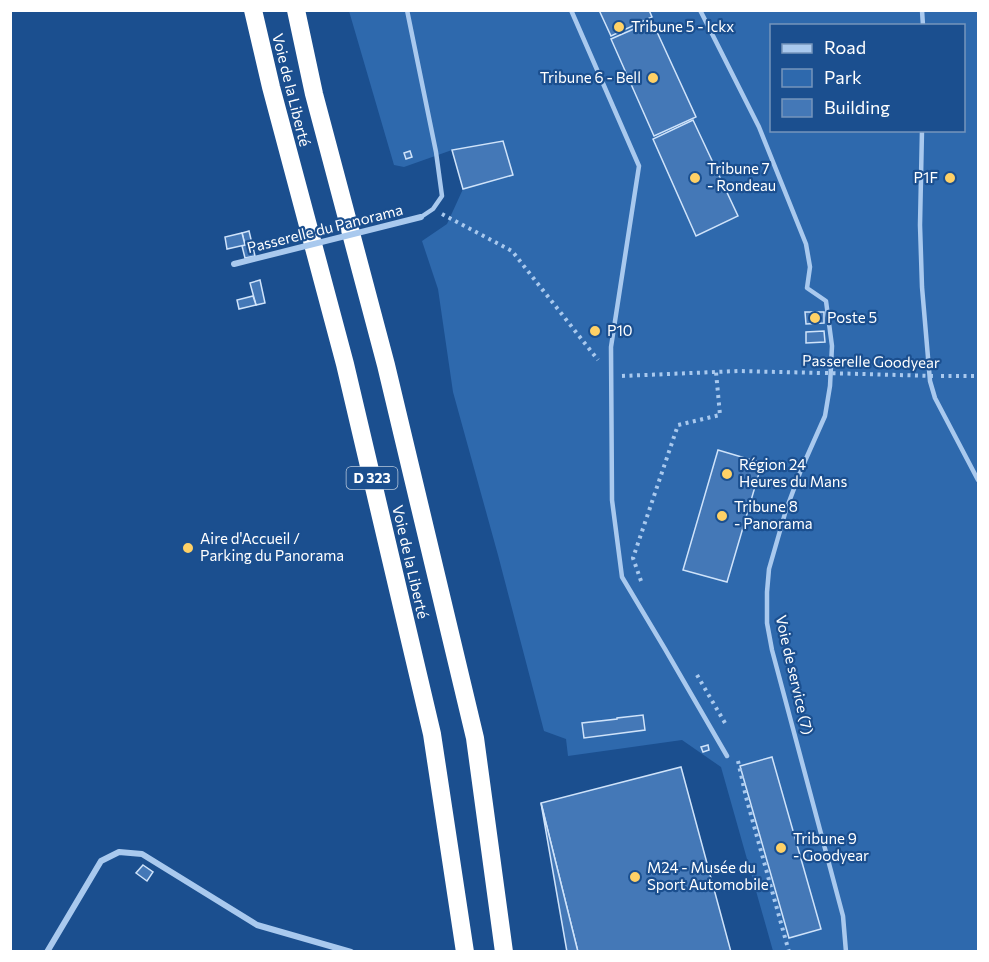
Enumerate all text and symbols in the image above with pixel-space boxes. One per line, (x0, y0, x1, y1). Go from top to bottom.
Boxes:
place label: Tribune 5 - Ickx (631, 17, 734, 35)
marker: Tribune 5 - Ickx (612, 20, 626, 34)
legend (770, 24, 965, 132)
street label: Voie de la Liberté (269, 31, 315, 148)
text: Road (824, 36, 866, 58)
text: Park (824, 66, 862, 88)
place label: Tribune 6 - Bell (540, 68, 641, 86)
marker: Tribune 6 - Bell (646, 71, 660, 85)
text: Building (824, 96, 890, 118)
place label: Tribune 7 - Rondeau (707, 159, 776, 194)
place label: P1F (914, 168, 938, 186)
marker: Tribune 7 - Rondeau (688, 171, 702, 185)
marker: P1F (943, 171, 957, 185)
street label: Passerelle du Panorama (245, 200, 405, 256)
place label: Poste 5 (827, 308, 877, 326)
marker: Poste 5 (808, 311, 822, 325)
place label: P10 (607, 321, 633, 339)
marker: P10 (588, 324, 602, 338)
street label: Passerelle Goodyear (802, 351, 940, 371)
place label: Région 24 Heures du Mans (739, 455, 847, 490)
road number: D 323 (346, 467, 398, 489)
marker: Région 24 Heures du Mans (720, 467, 734, 481)
place label: Tribune 8 - Panorama (734, 497, 813, 532)
street label: Voie de la Liberté (389, 503, 433, 620)
marker: Tribune 8 - Panorama (715, 509, 729, 523)
place label: Aire d'Accueil / Parking du Panorama (200, 529, 344, 564)
marker: Aire d'Accueil / Parking du Panorama (181, 541, 195, 555)
street label: Voie de service (7) (772, 613, 817, 736)
place label: Tribune 9 - Goodyear (793, 829, 869, 864)
marker: Tribune 9 - Goodyear (774, 841, 788, 855)
place label: M24 - Musée du Sport Automobile (647, 858, 769, 893)
marker: M24 - Musée du Sport Automobile (628, 870, 642, 884)

